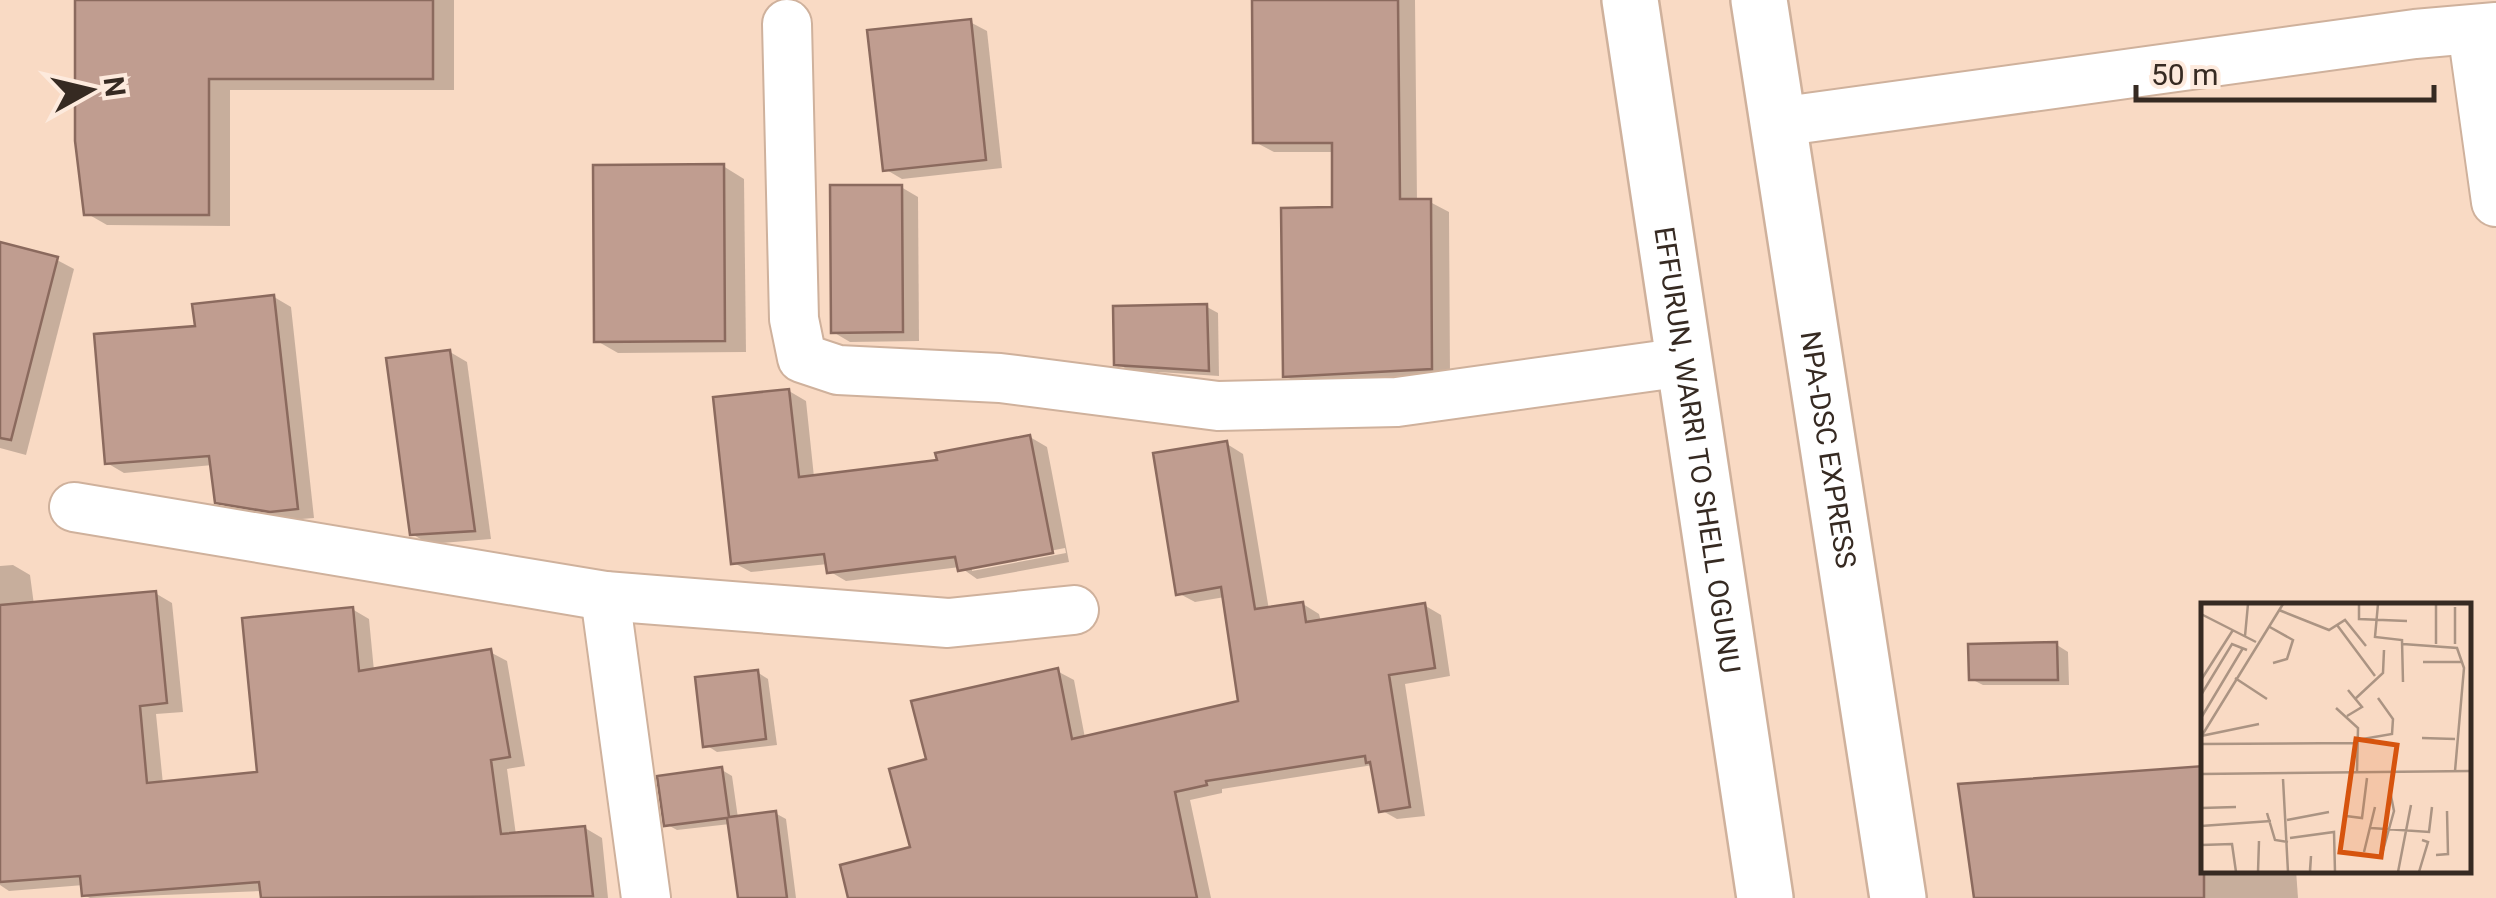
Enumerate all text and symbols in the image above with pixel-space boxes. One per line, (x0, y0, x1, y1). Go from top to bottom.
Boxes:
north arrow (40, 40, 140, 140)
scale bar (2136, 40, 2434, 102)
text: 50 m (2151, 57, 2218, 92)
text: N (97, 75, 132, 99)
street label: EFFURUN, WARRI TO SHELL OGUNU (1648, 225, 1747, 675)
street label: NPA-DSC EXPRESS (1794, 329, 1863, 571)
inset map (2201, 603, 2471, 873)

